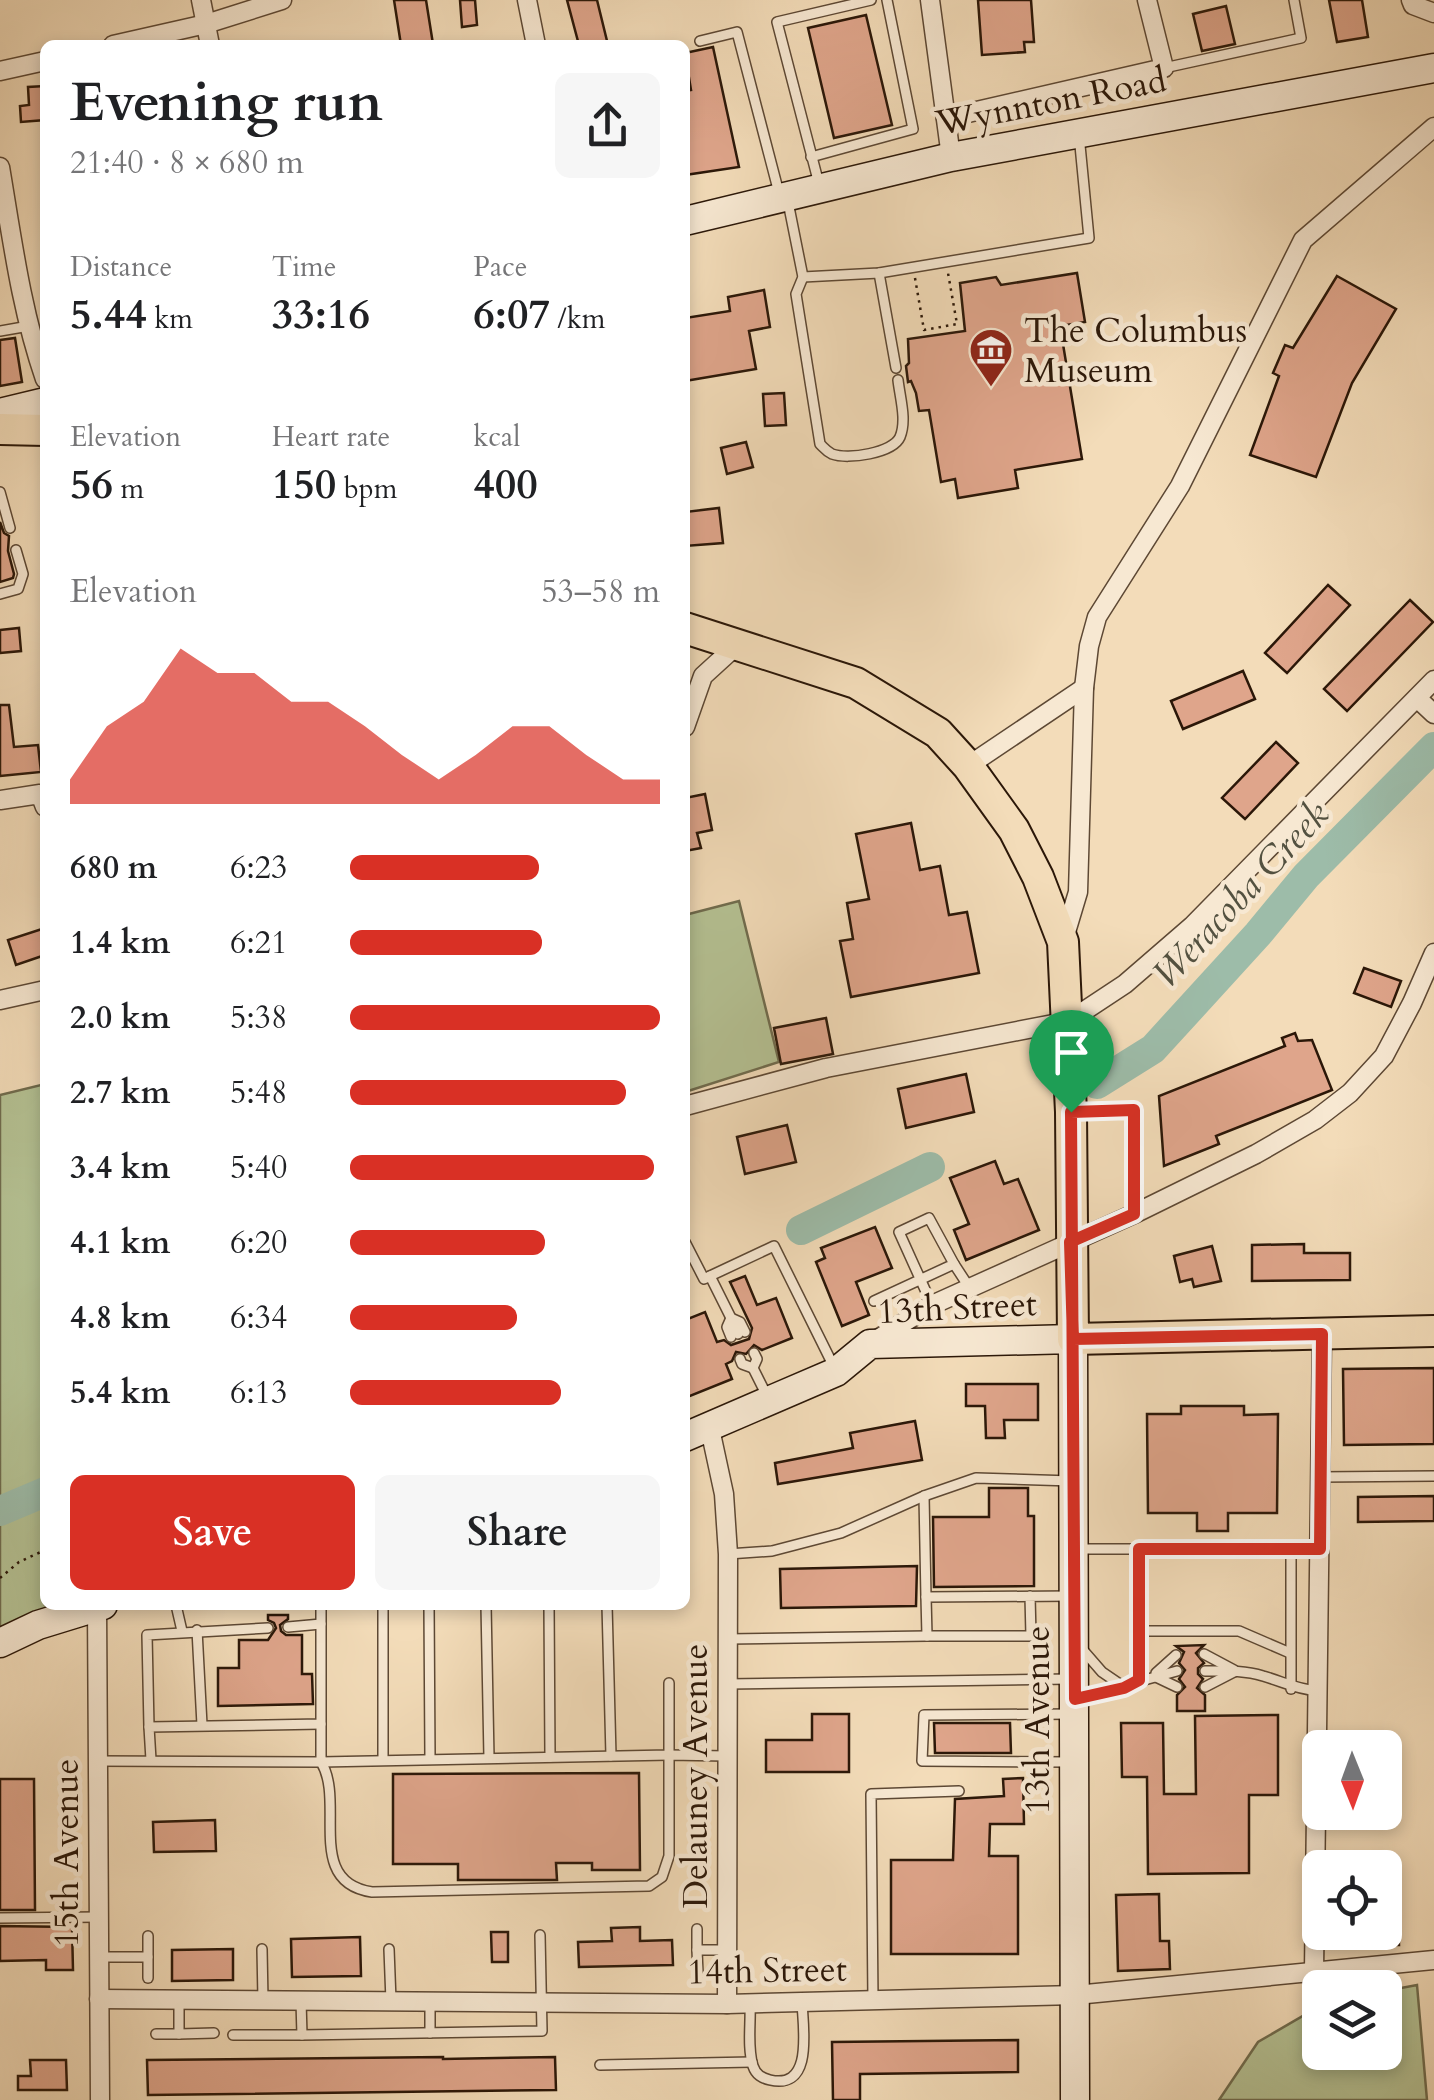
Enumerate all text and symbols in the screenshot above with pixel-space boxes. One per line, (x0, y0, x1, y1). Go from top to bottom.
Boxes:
street label: Wynnton Road (931, 56, 1171, 148)
text: Evening run (70, 66, 383, 140)
button: share (555, 73, 660, 178)
text: 21:40 · 8 × 680 m (70, 141, 304, 185)
text: Distance (70, 248, 172, 286)
text: Time (272, 248, 336, 286)
text: Pace (473, 248, 527, 286)
text: 5.44 (70, 286, 147, 343)
text: 33:16 (272, 286, 370, 343)
text: 6:07 (473, 286, 550, 343)
text: km (147, 300, 193, 338)
text: /km (550, 300, 605, 338)
place label: The Columbus Museum (1024, 307, 1247, 395)
museum icon: The Columbus Museum (968, 327, 1014, 388)
text: Elevation (70, 418, 181, 456)
text: Heart rate (272, 418, 390, 456)
text: kcal (473, 418, 520, 456)
text: 56 (70, 456, 113, 513)
text: 150 (272, 456, 336, 513)
text: 400 (473, 456, 538, 513)
text: m (113, 470, 144, 508)
text: bpm (336, 470, 397, 508)
text: Elevation (70, 570, 197, 614)
text: 53–58 m (541, 570, 660, 614)
water label: Weracoba Creek (1140, 790, 1341, 1000)
text: 680 m (70, 846, 157, 890)
text: 6:23 (230, 846, 287, 890)
text: 1.4 km (70, 921, 170, 965)
text: 6:21 (230, 921, 287, 965)
text: 2.0 km (70, 996, 170, 1040)
text: 5:38 (230, 996, 287, 1040)
pin (1029, 1010, 1114, 1113)
icon: arrive (1044, 1025, 1099, 1080)
text: 2.7 km (70, 1071, 170, 1115)
text: 5:48 (230, 1071, 287, 1115)
text: 3.4 km (70, 1146, 170, 1190)
text: 5:40 (230, 1146, 287, 1190)
text: 4.1 km (70, 1221, 170, 1265)
text: 6:20 (230, 1221, 287, 1265)
street label: 13th Street (876, 1280, 1038, 1336)
text: 4.8 km (70, 1296, 170, 1340)
text: 6:34 (230, 1296, 287, 1340)
text: 5.4 km (70, 1371, 170, 1415)
text: 6:13 (230, 1371, 287, 1415)
button: Save (70, 1475, 355, 1590)
button: Share (375, 1475, 660, 1590)
street label: 13th Avenue (1014, 1625, 1062, 1815)
street label: Delauney Avenue (672, 1644, 720, 1908)
north arrow (1302, 1730, 1402, 1830)
map controls (1302, 1730, 1402, 2070)
street label: 15th Avenue (43, 1758, 91, 1948)
button: locate (1302, 1850, 1402, 1950)
street label: 14th Street (687, 1946, 847, 1996)
button: layers (1302, 1970, 1402, 2070)

